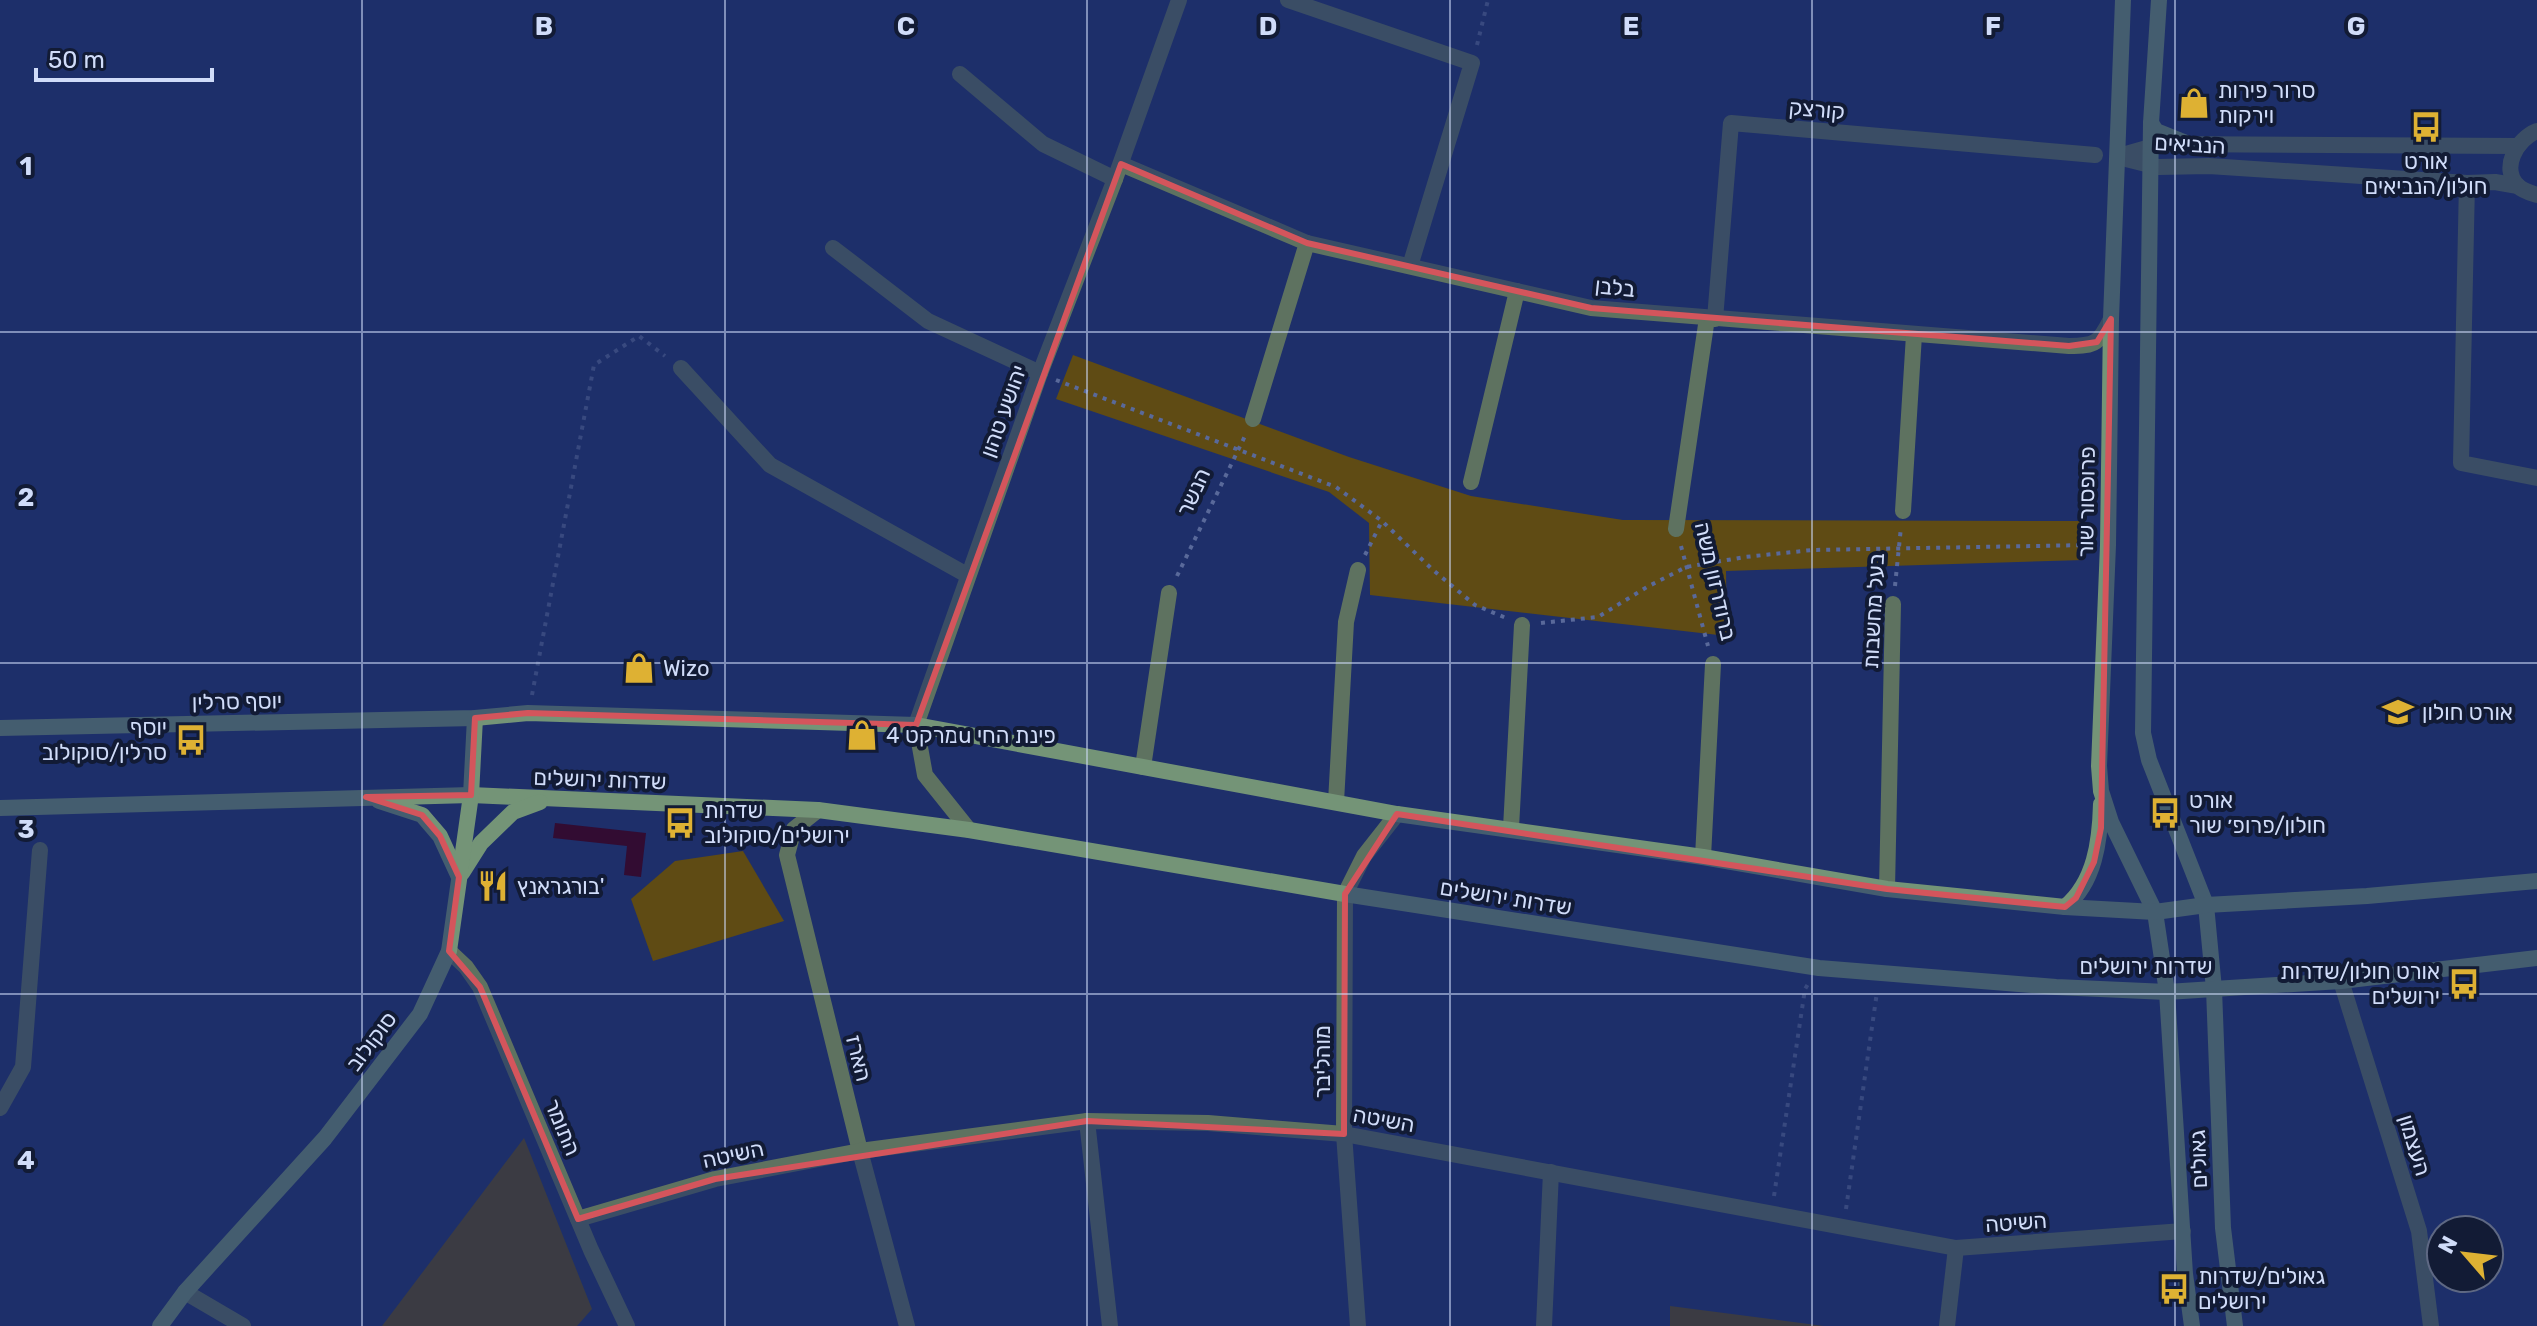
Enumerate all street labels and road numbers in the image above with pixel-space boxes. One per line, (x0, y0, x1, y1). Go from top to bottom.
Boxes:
street label: קורצק (1788, 94, 1846, 125)
street label: הנביאים (2154, 129, 2226, 160)
street label: בלבן (1594, 272, 1636, 303)
street label: יהושע טהון (974, 361, 1033, 461)
street label: פרופסור שור (2072, 446, 2101, 558)
street label: הנשר (1171, 464, 1216, 521)
street label: ברודרזון משה (1689, 519, 1742, 643)
street label: בעל מחשבות (1857, 552, 1890, 670)
street label: יוסף סרלין (192, 687, 282, 716)
street label: שדרות ירושלים (533, 764, 667, 795)
street label: שדרות ירושלים (1438, 874, 1574, 921)
street label: שדרות ירושלים (2080, 953, 2212, 980)
street label: סוקולוב (340, 1006, 403, 1076)
street label: מוהליבר (1309, 1025, 1336, 1099)
street label: הארז (840, 1032, 877, 1084)
street label: התומר (539, 1095, 587, 1160)
street label: השיטה (1351, 1101, 1417, 1138)
street label: העצמון (2392, 1111, 2437, 1179)
street label: גאולים (2184, 1129, 2213, 1189)
street label: השיטה (700, 1135, 766, 1174)
street label: השיטה (1984, 1207, 2048, 1238)

